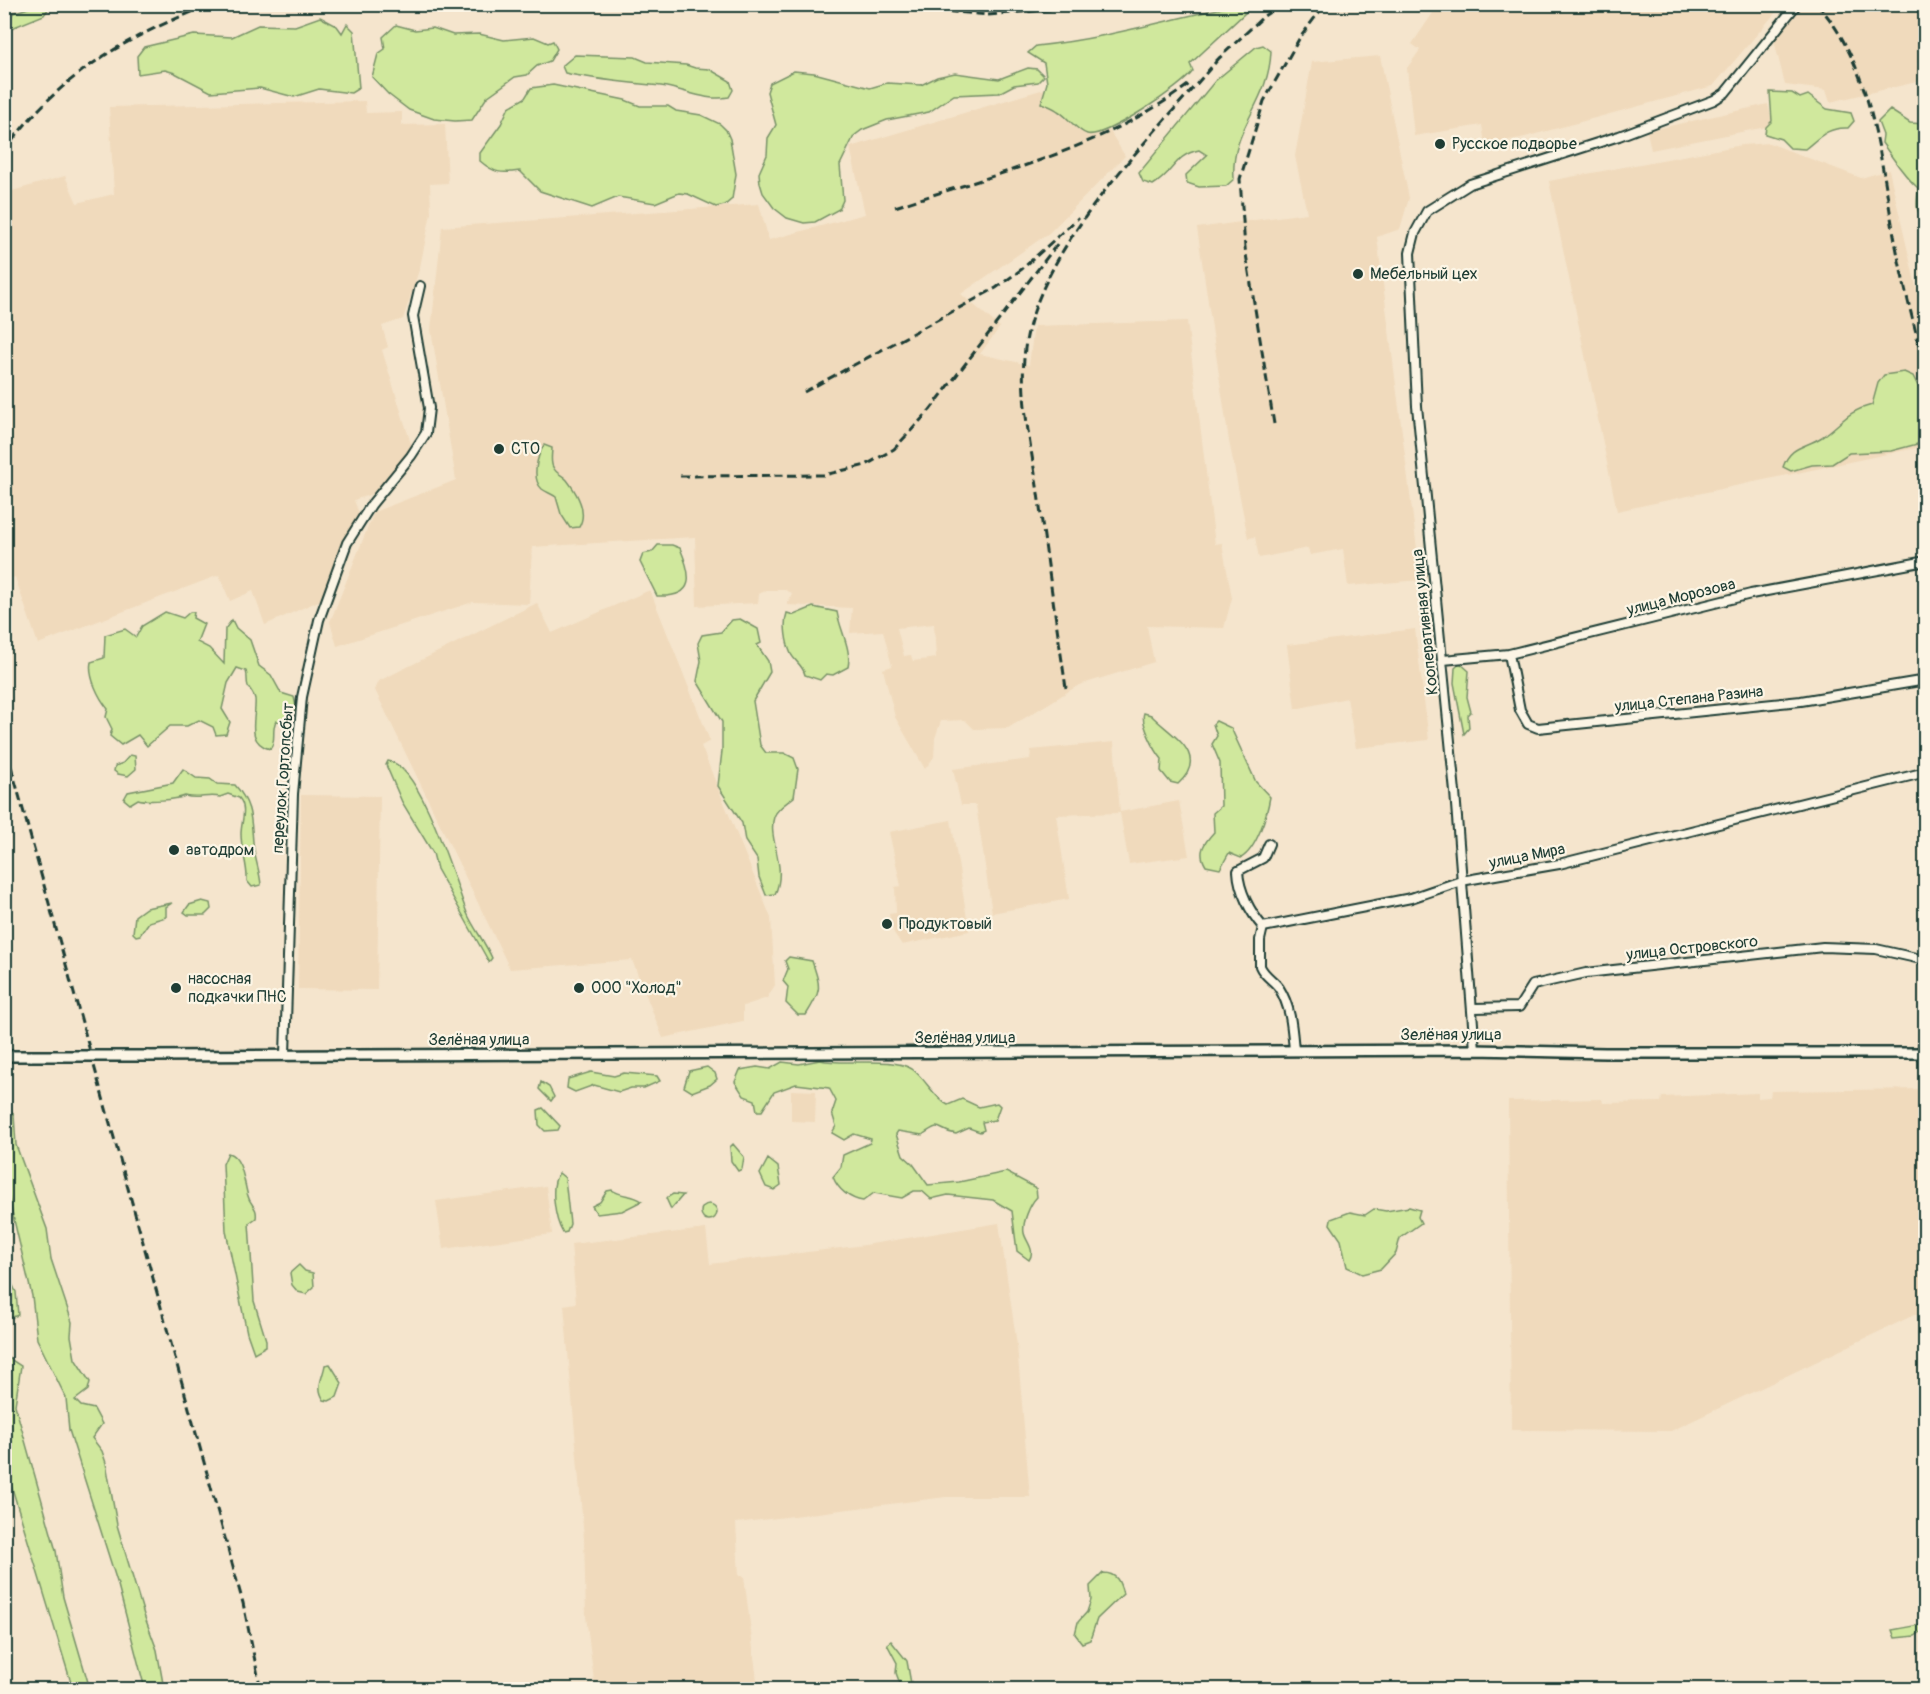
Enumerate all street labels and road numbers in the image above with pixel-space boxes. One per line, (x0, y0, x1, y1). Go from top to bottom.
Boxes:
street label: Кооперативная улица (1407, 548, 1443, 696)
street label: улица Морозова (1624, 574, 1737, 620)
street label: улица Степана Разина (1613, 681, 1764, 717)
street label: переулок Гортопсбыт (268, 702, 298, 854)
street label: улица Мира (1486, 839, 1567, 873)
street label: улица Островского (1624, 931, 1759, 965)
street label: Зелёная улица (1401, 1025, 1501, 1045)
street label: Зелёная улица (915, 1028, 1015, 1048)
street label: Зелёная улица (429, 1030, 529, 1050)

